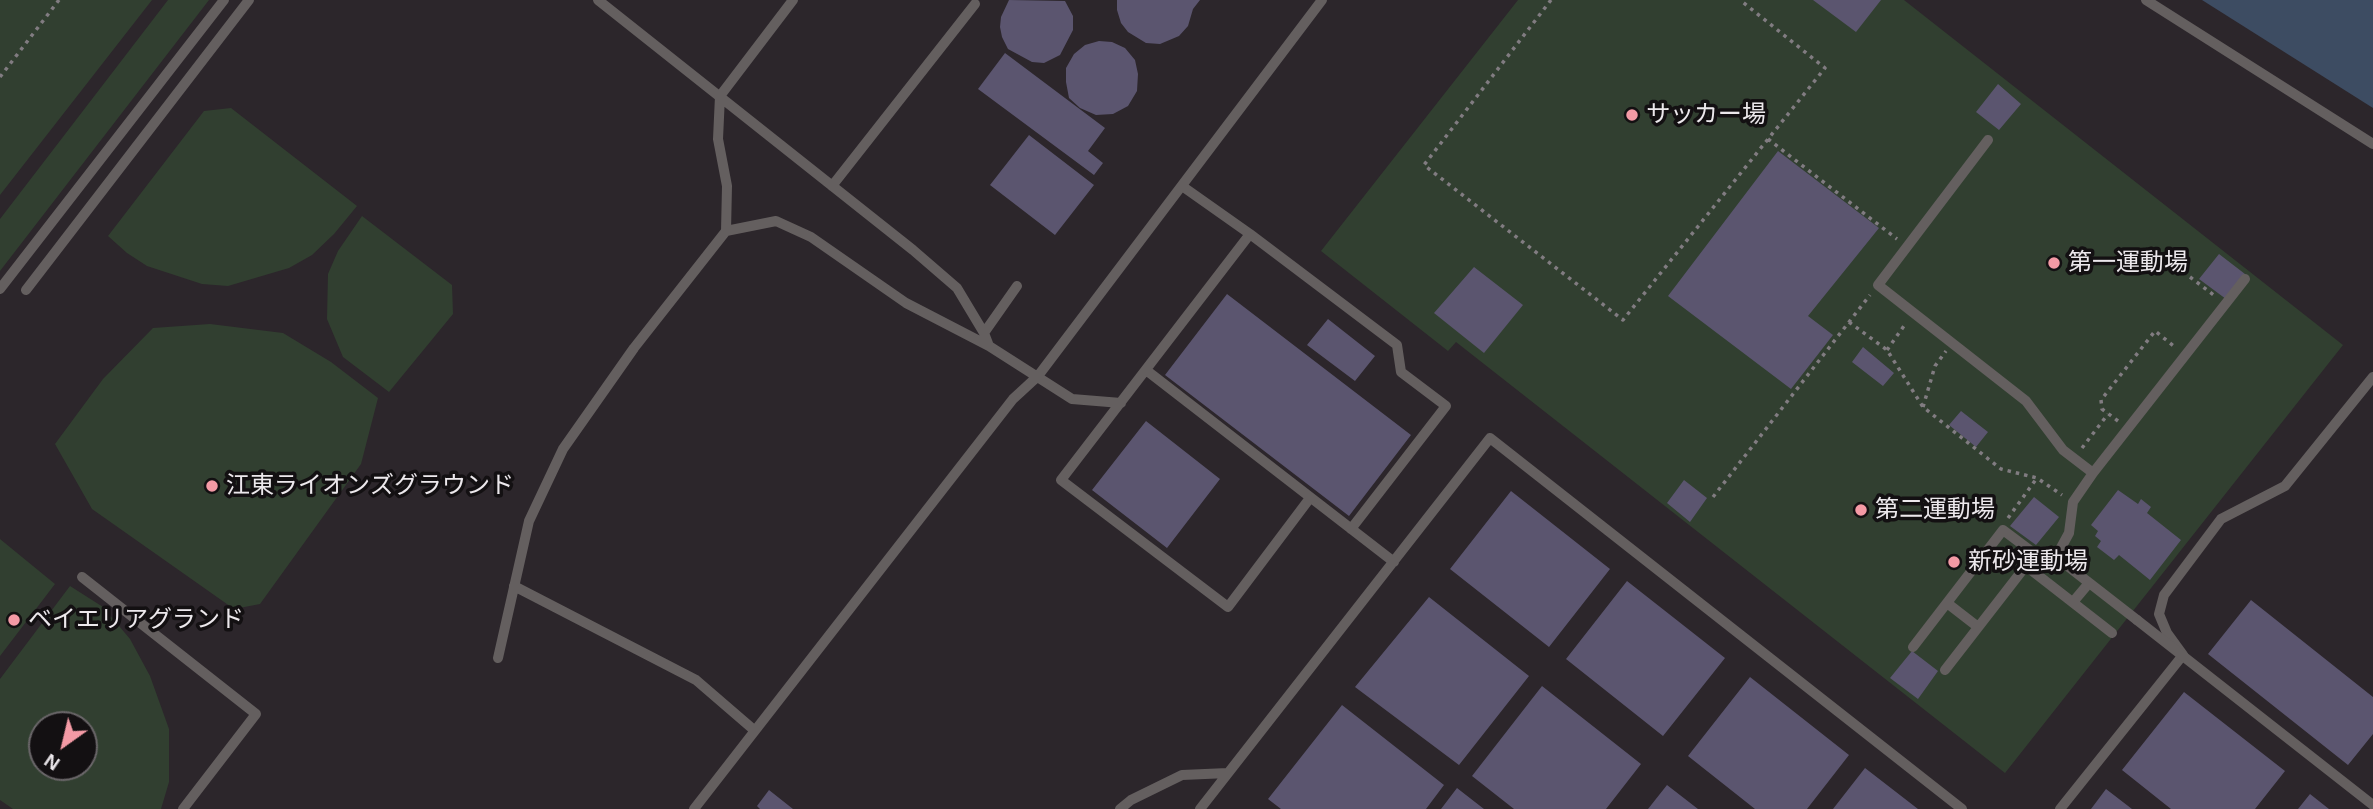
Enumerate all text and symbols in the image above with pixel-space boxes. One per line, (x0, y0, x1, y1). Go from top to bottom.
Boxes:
place label: サッカー場 (1646, 101, 1766, 129)
marker: サッカー場 (1624, 107, 1640, 123)
place label: 第一運動場 (2068, 249, 2188, 277)
marker: 第一運動場 (2046, 255, 2062, 271)
place label: 江東ライオンズグラウンド (226, 472, 514, 500)
marker: 江東ライオンズグラウンド (204, 478, 220, 494)
place label: 第二運動場 (1875, 496, 1995, 524)
marker: 第二運動場 (1853, 502, 1869, 518)
place label: 新砂運動場 (1968, 548, 2088, 576)
marker: 新砂運動場 (1946, 554, 1962, 570)
place label: ベイエリアグランド (28, 606, 244, 634)
marker: ベイエリアグランド (6, 612, 22, 628)
north arrow (28, 711, 98, 781)
text: N (41, 750, 64, 775)

